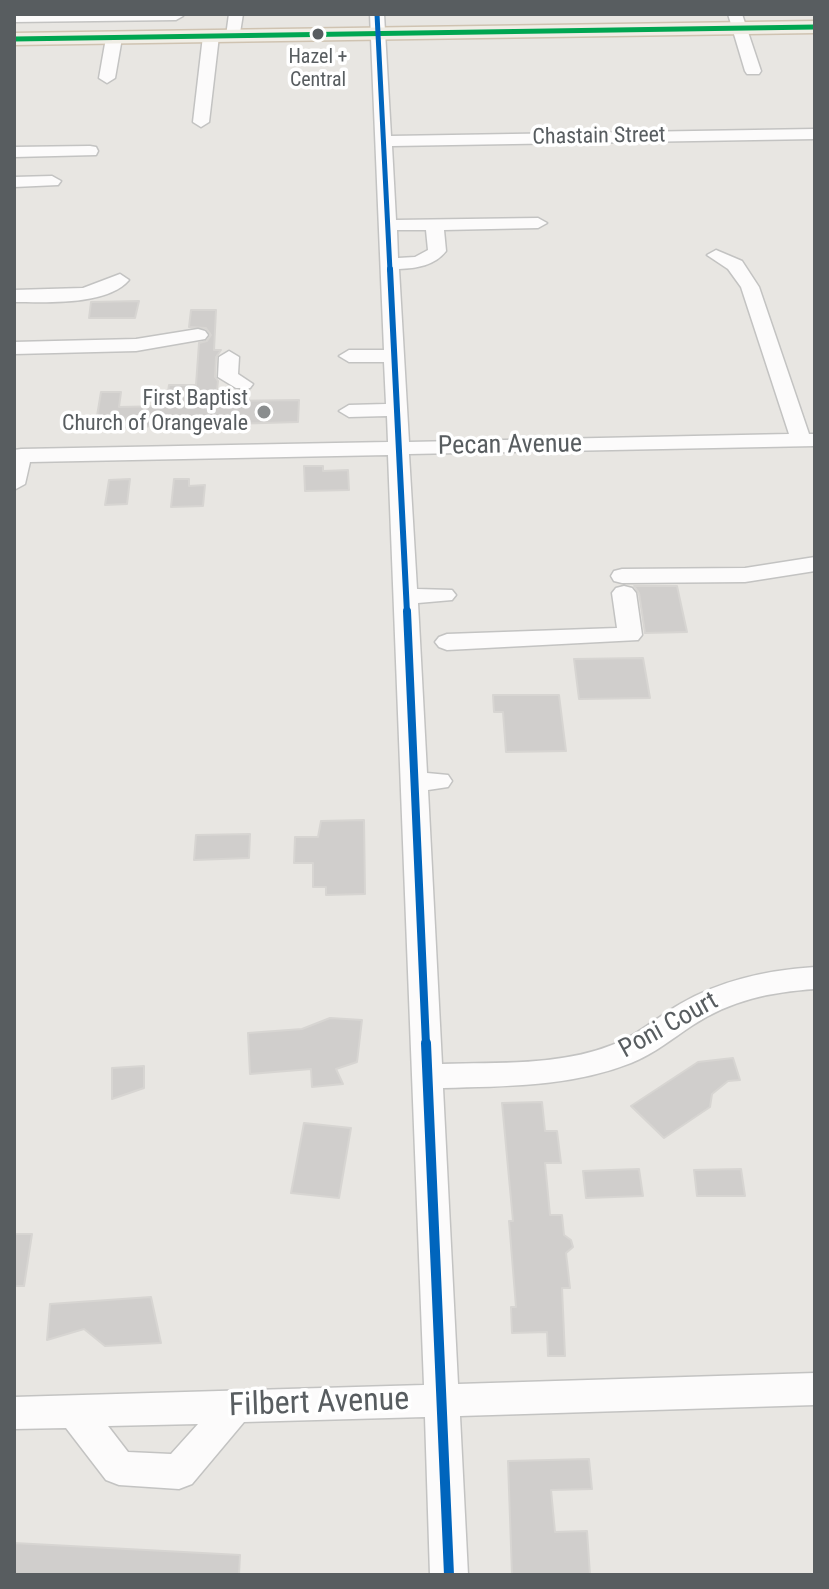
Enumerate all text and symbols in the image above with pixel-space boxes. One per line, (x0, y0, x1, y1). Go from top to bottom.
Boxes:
marker: Hazel + Central (310, 26, 326, 42)
place label: Hazel + Central (288, 46, 348, 93)
street label: Chastain Street (532, 123, 666, 151)
place label: First Baptist Church of Orangevale (62, 386, 248, 438)
marker: First Baptist Church of Orangevale (255, 403, 273, 421)
street label: Pecan Avenue (438, 429, 582, 463)
street label: Poni Court (614, 986, 724, 1066)
street label: Filbert Avenue (228, 1382, 410, 1426)

